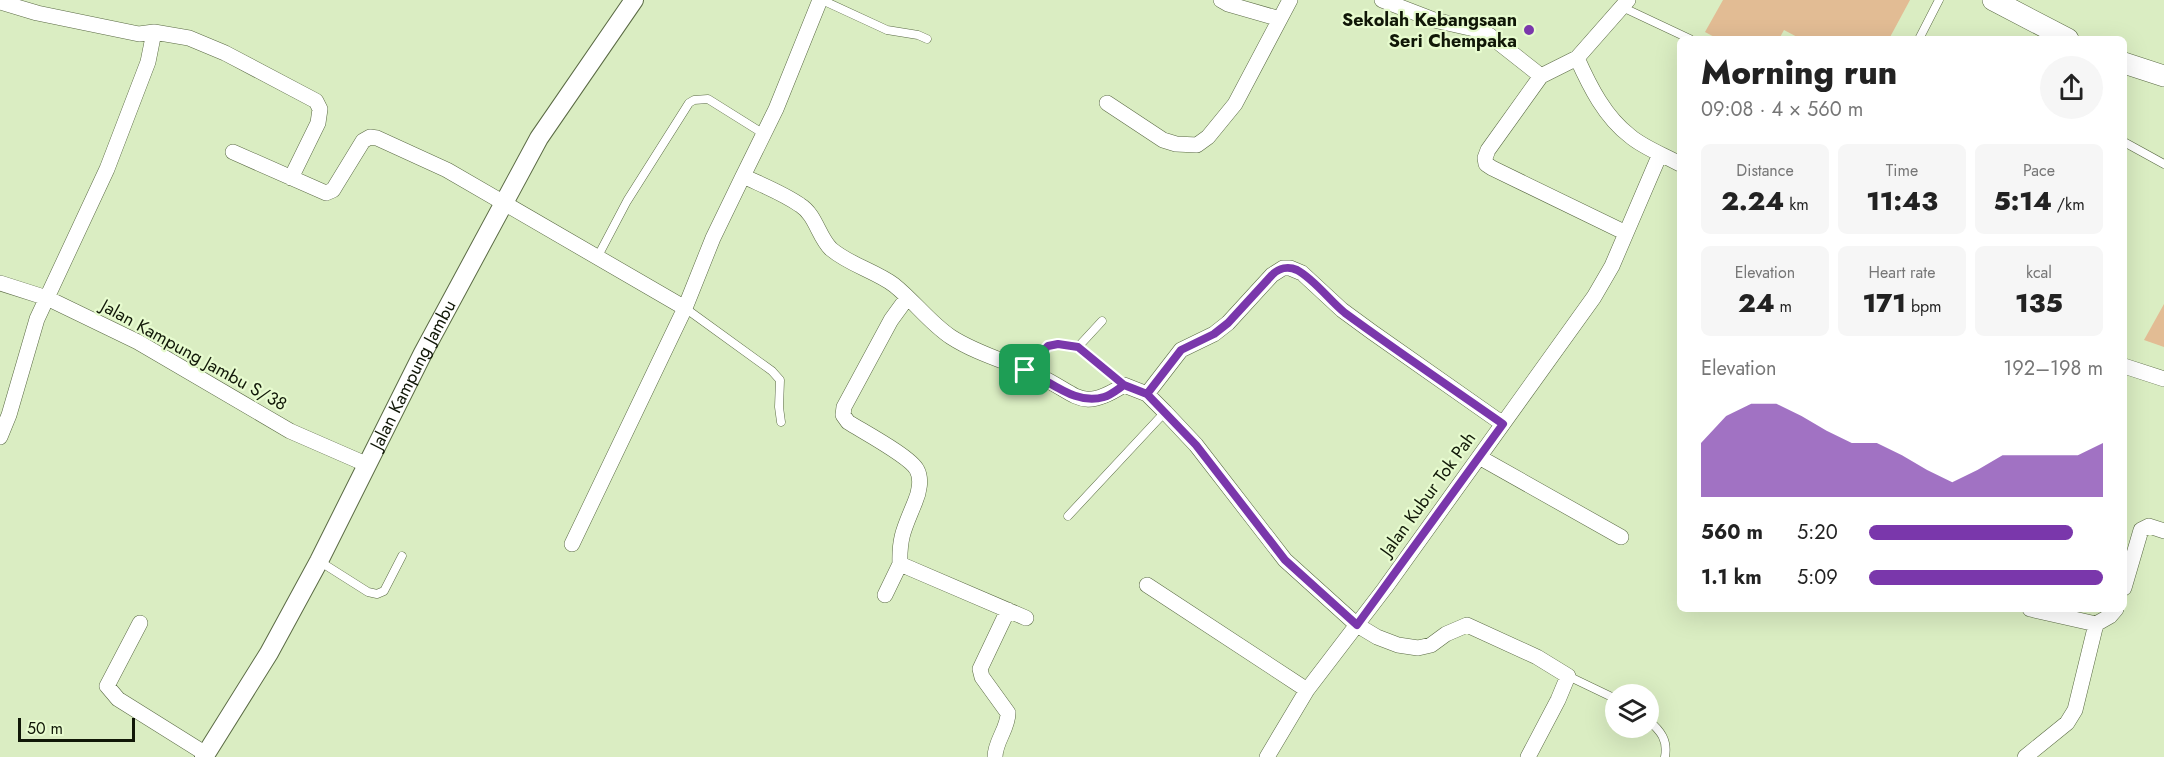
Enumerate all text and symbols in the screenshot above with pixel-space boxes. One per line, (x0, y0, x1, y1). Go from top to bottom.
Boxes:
place label: Sekolah Kebangsaan Seri Chempaka (1342, 7, 1517, 54)
marker: Sekolah Kebangsaan Seri Chempaka (1522, 23, 1536, 37)
text: Morning run (1701, 49, 1897, 96)
button: share (2040, 56, 2103, 119)
text: 09:08 · 4 × 560 m (1701, 95, 1863, 124)
text: Distance (1736, 159, 1794, 182)
text: Time (1886, 159, 1918, 182)
text: Pace (2023, 159, 2055, 182)
text: 2.24 (1721, 182, 1784, 220)
text: 11:43 (1866, 182, 1938, 220)
text: 5:14 (1993, 182, 2052, 220)
text: km (1784, 193, 1809, 216)
text: /km (2052, 193, 2085, 216)
text: Elevation (1735, 261, 1795, 284)
text: Heart rate (1869, 261, 1935, 284)
text: kcal (2026, 261, 2052, 284)
text: 24 (1738, 284, 1775, 322)
text: 171 (1862, 284, 1906, 322)
text: 135 (2015, 284, 2063, 322)
street label: Jalan Kampung Jambu S/38 (94, 292, 292, 417)
street label: Jalan Kampung Jambu (363, 295, 462, 456)
text: m (1775, 295, 1792, 318)
text: bpm (1906, 295, 1942, 318)
pin (999, 344, 1050, 395)
icon: arrive (1008, 353, 1041, 386)
text: Elevation (1701, 354, 1776, 383)
text: 192–198 m (2003, 354, 2103, 383)
street label: Jalan Kubur Tok Pah (1373, 426, 1482, 563)
text: 560 m (1701, 518, 1763, 547)
text: 5:20 (1797, 518, 1838, 547)
text: 1.1 km (1701, 563, 1762, 592)
text: 5:09 (1797, 563, 1838, 592)
map controls (1605, 684, 1659, 738)
button: layers (1605, 684, 1659, 738)
scale bar (18, 715, 135, 742)
text: 50 m (27, 717, 63, 740)

